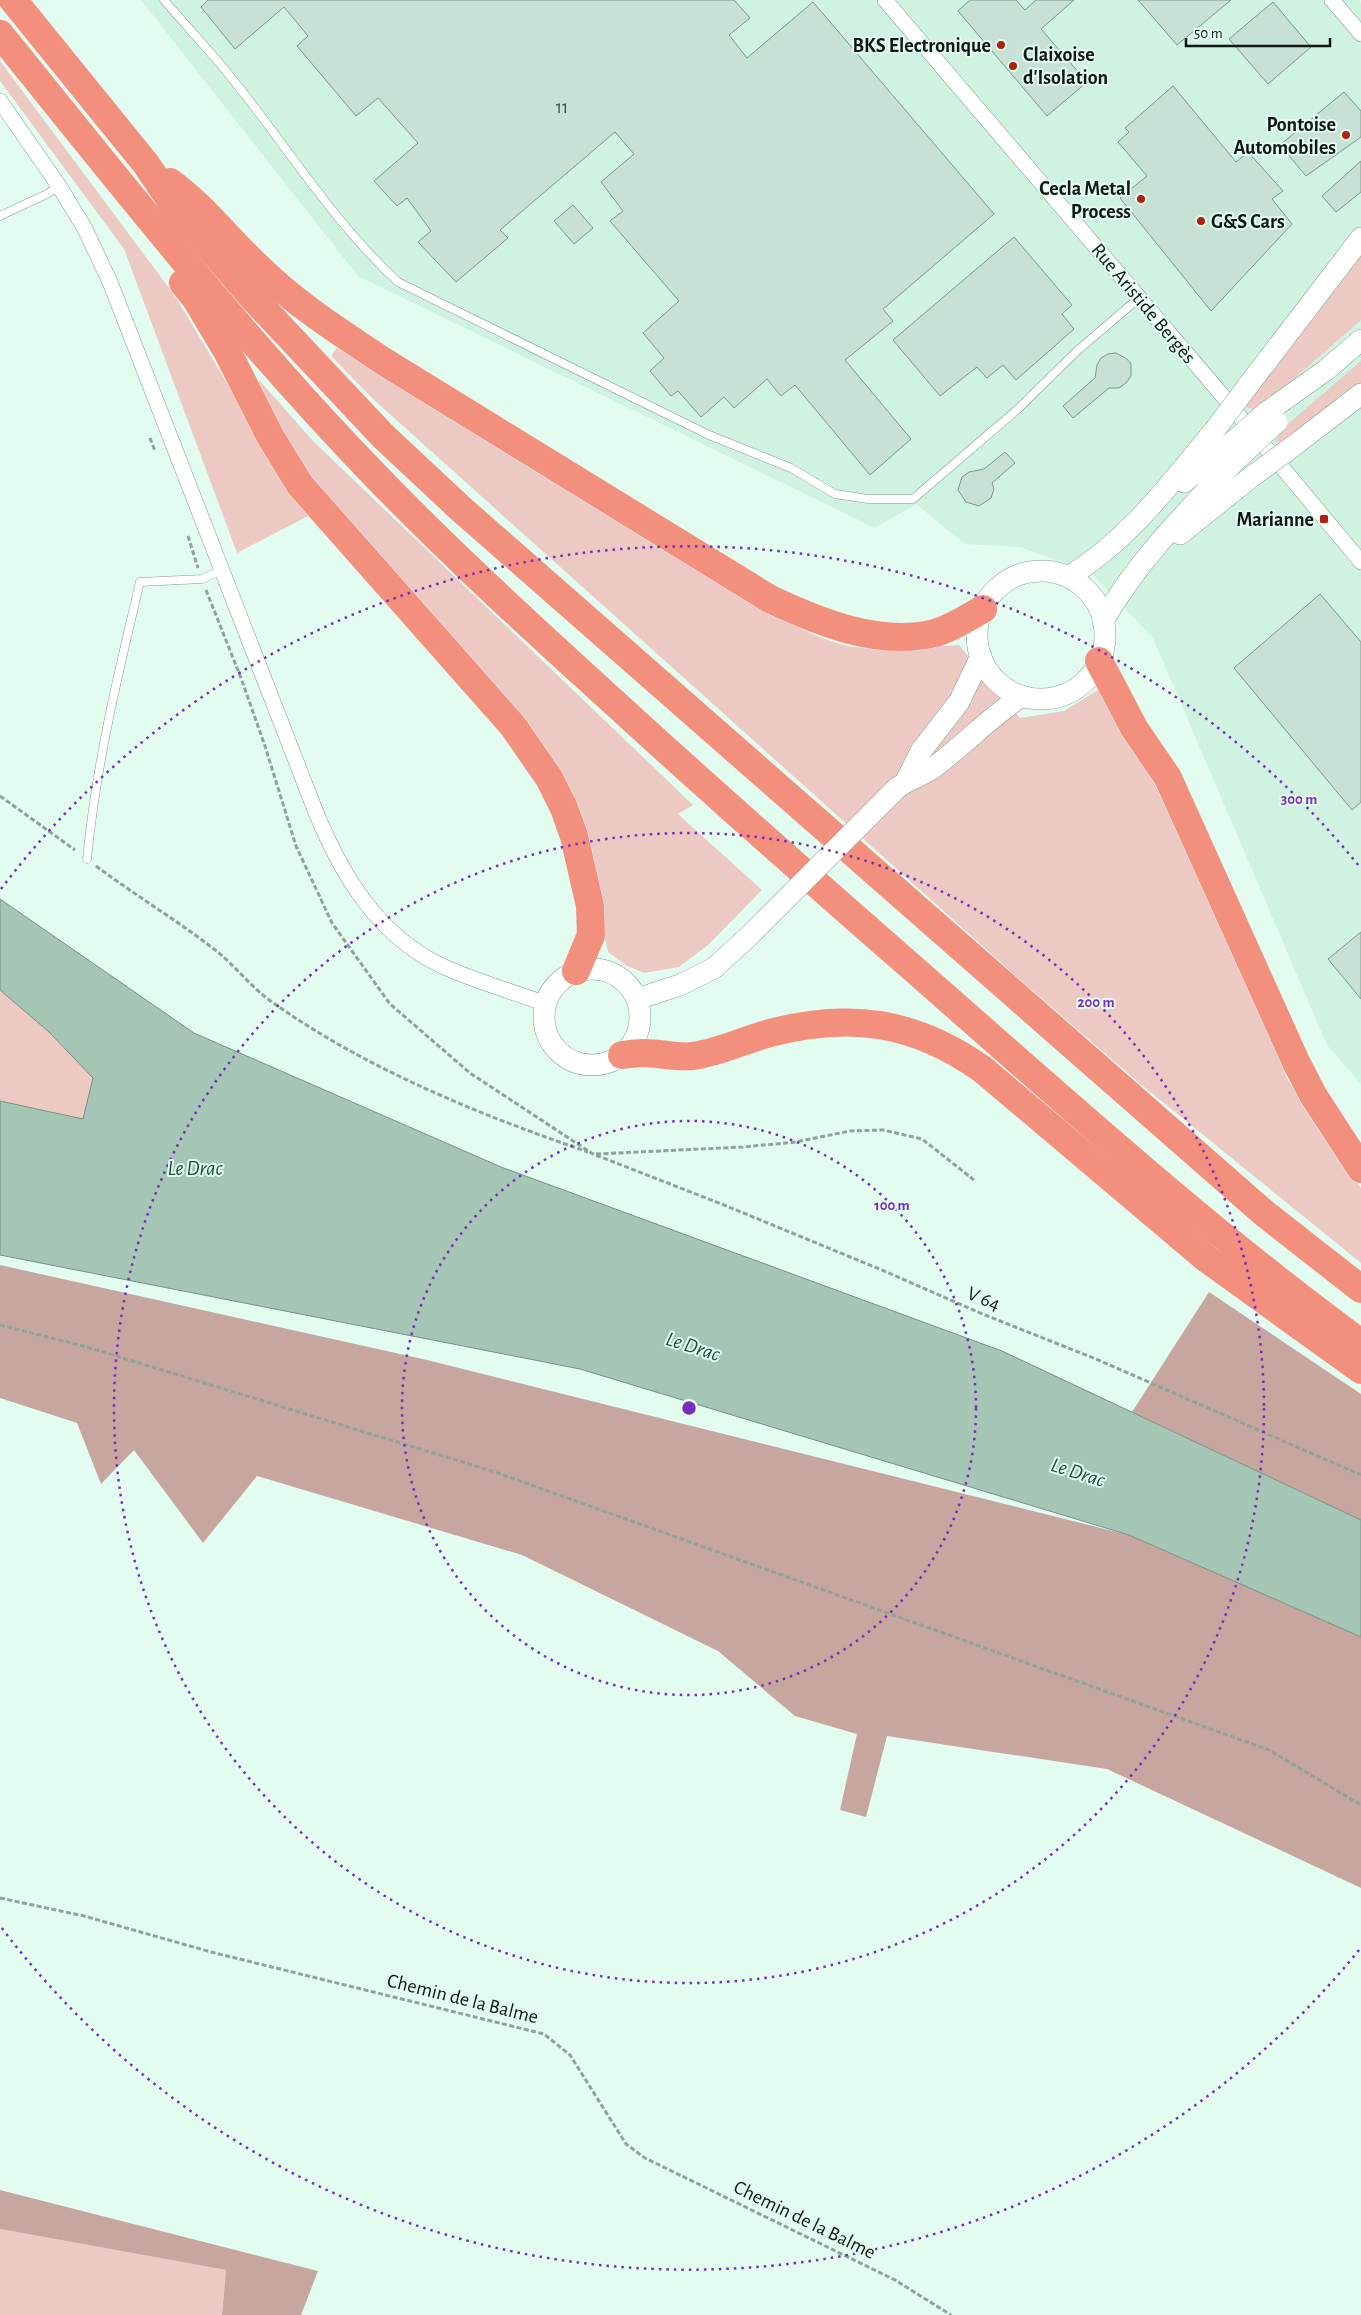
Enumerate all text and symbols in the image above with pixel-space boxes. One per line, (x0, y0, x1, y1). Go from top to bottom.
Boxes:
scale bar (1186, 15, 1330, 47)
text: 50 m (1194, 26, 1223, 41)
place label: BKS Electronique (852, 36, 991, 56)
marker: BKS Electronique (995, 39, 1007, 51)
place label: Claixoise d'Isolation (1023, 45, 1108, 88)
marker: Claixoise d'Isolation (1007, 60, 1019, 72)
house number: 11 (556, 99, 568, 117)
place label: Pontoise Automobiles (1234, 115, 1336, 158)
marker: Pontoise Automobiles (1340, 129, 1352, 141)
place label: Cecla Metal Process (1039, 179, 1131, 222)
marker: Cecla Metal Process (1135, 193, 1147, 205)
place label: G&S Cars (1211, 212, 1285, 232)
marker: G&S Cars (1195, 215, 1207, 227)
street label: Rue Aristide Bergès (1087, 240, 1199, 368)
place label: Marianne (1237, 510, 1314, 530)
marker: Marianne (1318, 513, 1330, 525)
text: 300 m (1281, 792, 1317, 807)
text: 200 m (1077, 995, 1115, 1010)
water label: Le Drac (167, 1158, 224, 1179)
text: 100 m (874, 1198, 910, 1213)
street label: V 64 (964, 1283, 1003, 1315)
water label: Le Drac (663, 1328, 723, 1365)
centre of rings (680, 1399, 698, 1417)
water label: Le Drac (1048, 1454, 1108, 1491)
street label: Chemin de la Balme (385, 1971, 540, 2027)
street label: Chemin de la Balme (731, 2177, 879, 2263)

